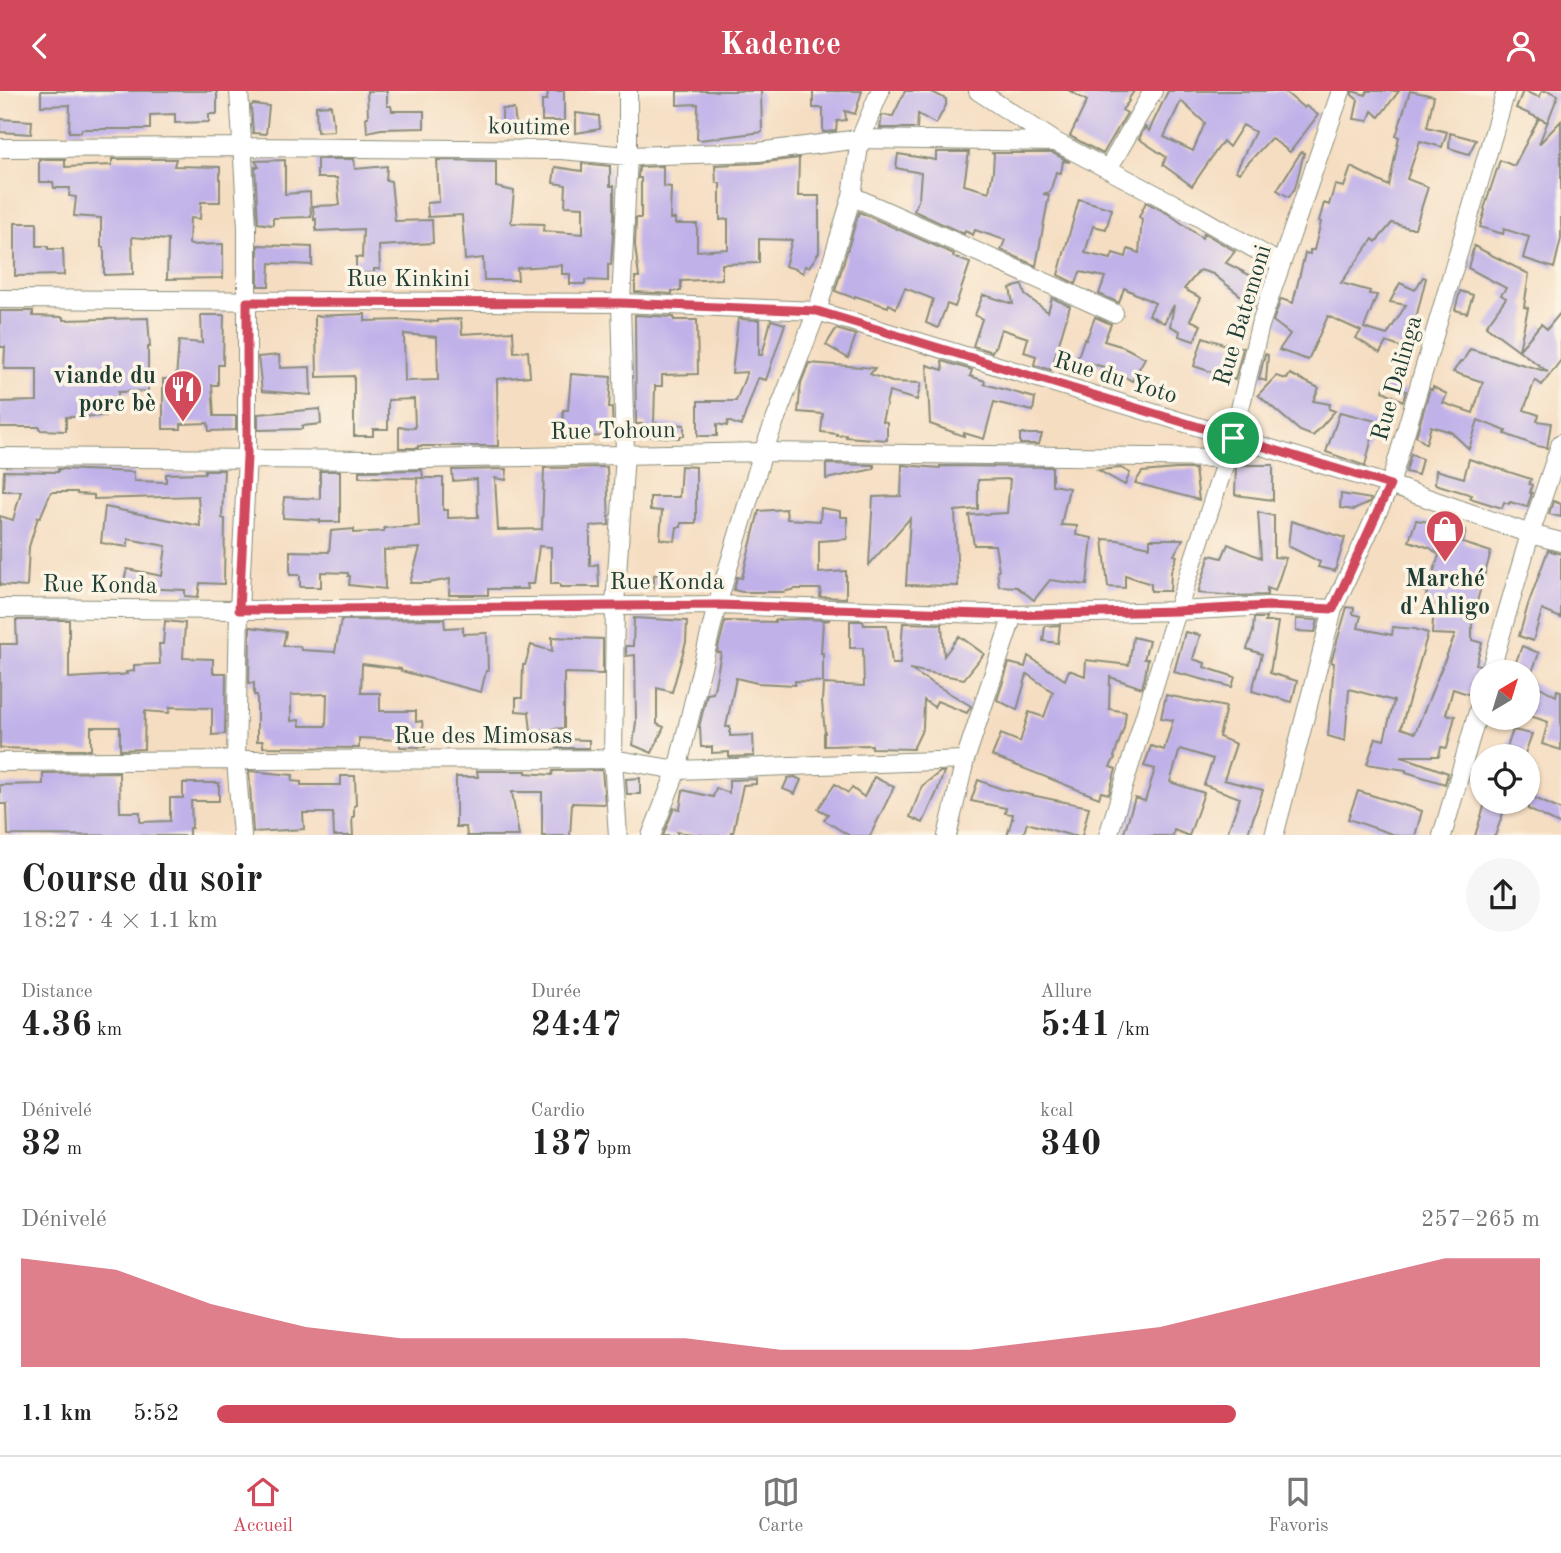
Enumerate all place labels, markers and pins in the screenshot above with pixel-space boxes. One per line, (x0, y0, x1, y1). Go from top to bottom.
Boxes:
place label: viande du porc bè (54, 365, 156, 417)
restaurant icon: viande du porc bè (162, 368, 204, 423)
pin (1203, 408, 1263, 468)
shop icon: Marché d'Ahligo (1424, 508, 1466, 563)
place label: Marché d'Ahligo (1400, 568, 1490, 620)

